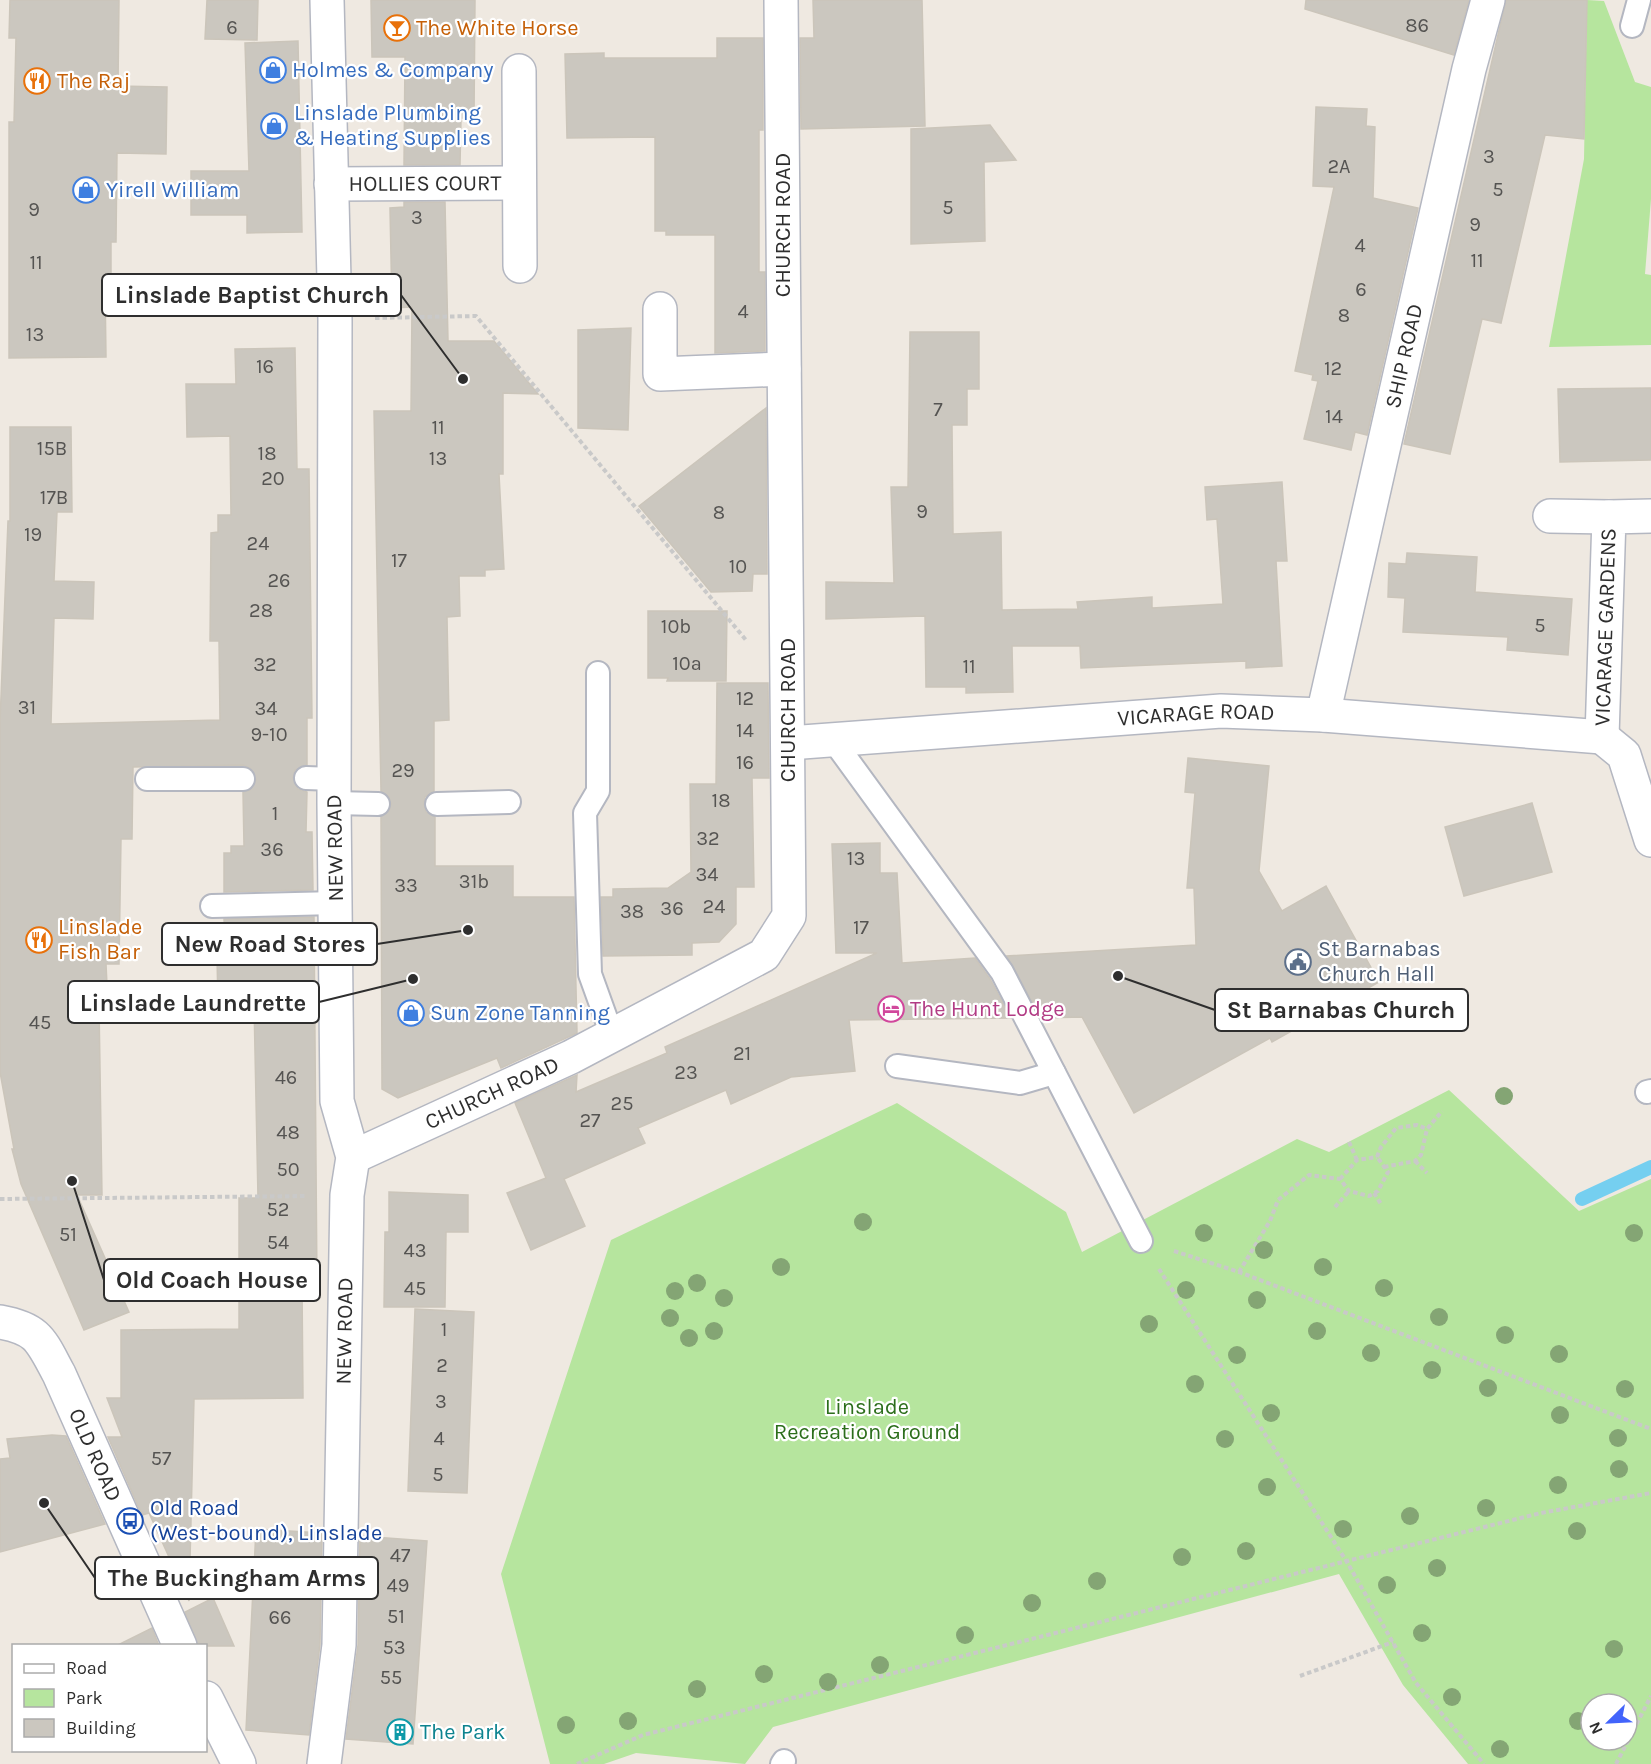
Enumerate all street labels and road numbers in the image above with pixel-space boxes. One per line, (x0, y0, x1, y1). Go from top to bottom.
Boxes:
street label: CHURCH ROAD (770, 153, 796, 297)
street label: HOLLIES COURT (348, 170, 502, 197)
street label: SHIP ROAD (1380, 301, 1429, 411)
street label: VICARAGE GARDENS (1589, 528, 1622, 727)
street label: CHURCH ROAD (775, 638, 801, 782)
street label: VICARAGE ROAD (1116, 698, 1275, 732)
street label: NEW ROAD (321, 794, 349, 902)
street label: CHURCH ROAD (421, 1051, 563, 1135)
street label: NEW ROAD (331, 1277, 359, 1385)
street label: OLD ROAD (63, 1404, 127, 1506)

